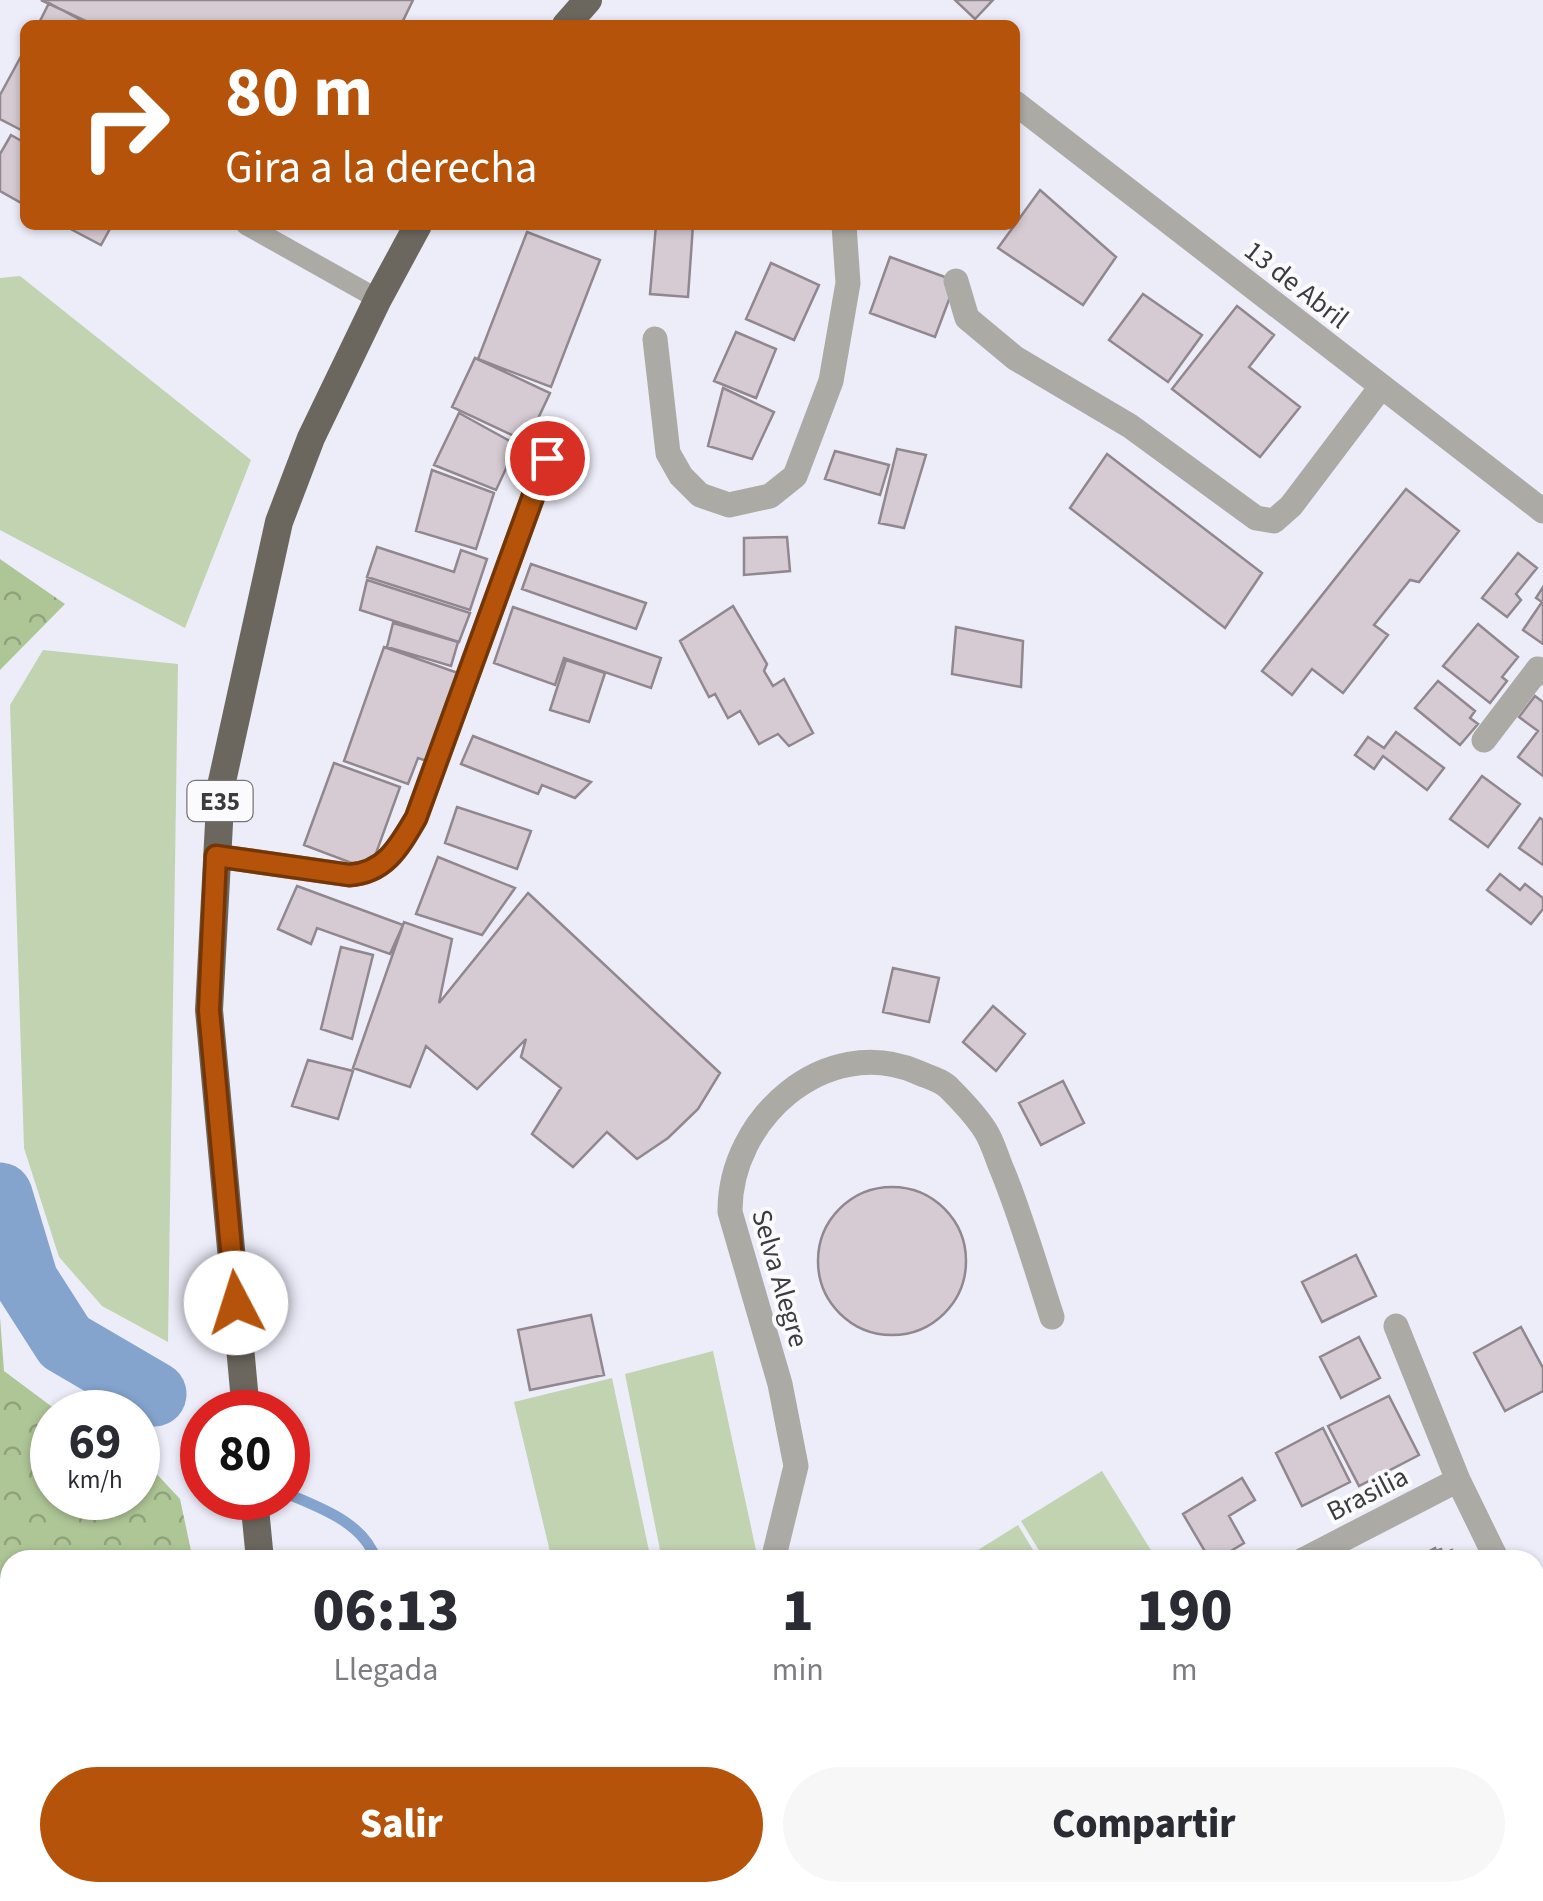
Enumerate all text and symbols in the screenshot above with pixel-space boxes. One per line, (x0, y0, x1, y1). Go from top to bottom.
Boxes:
text: 80 m (225, 43, 373, 143)
icon: right (60, 60, 190, 190)
text: Gira a la derecha (225, 136, 537, 200)
street label: 13 de Abril (1236, 231, 1357, 338)
pin (505, 416, 590, 501)
icon: arrive (520, 431, 575, 486)
road number: E35 (188, 781, 252, 821)
street label: Selva Alegre (741, 1205, 819, 1352)
position arrow (184, 1251, 288, 1355)
speed limit sign: 80 (180, 1390, 310, 1520)
text: 69 (69, 1407, 121, 1478)
street label: Brasilia (1320, 1456, 1415, 1531)
text: km/h (67, 1462, 123, 1498)
text: 06:13 (313, 1569, 459, 1654)
text: 1 (782, 1569, 814, 1654)
text: 190 (1136, 1569, 1232, 1654)
text: Llegada (333, 1647, 438, 1693)
text: min (772, 1647, 824, 1693)
text: m (1171, 1647, 1198, 1693)
button: Salir (40, 1767, 763, 1882)
button: Compartir (783, 1767, 1505, 1882)

